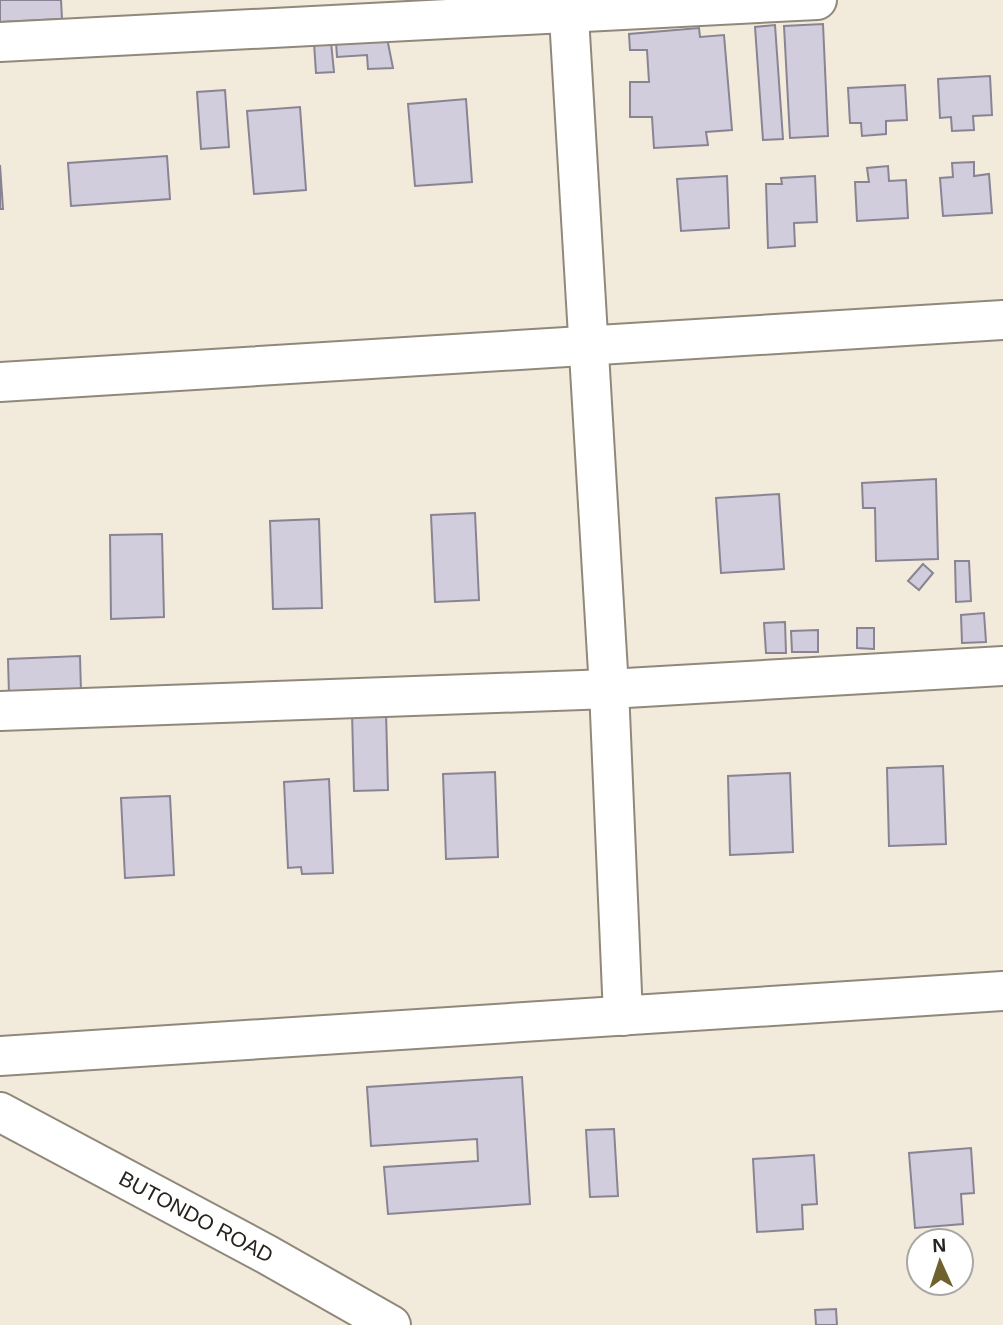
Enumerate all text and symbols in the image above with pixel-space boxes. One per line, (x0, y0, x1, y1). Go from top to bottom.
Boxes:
street label: BUTONDO ROAD (115, 1166, 277, 1267)
north arrow (905, 1227, 975, 1297)
text: N (932, 1235, 947, 1256)

